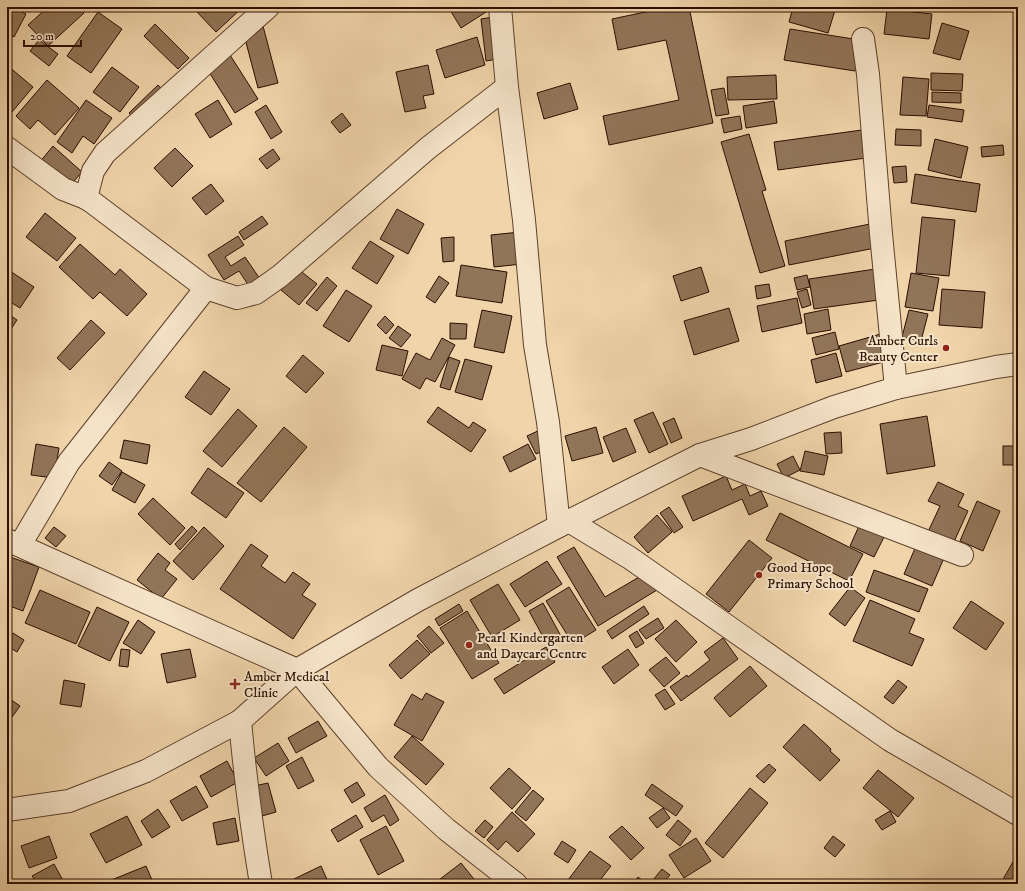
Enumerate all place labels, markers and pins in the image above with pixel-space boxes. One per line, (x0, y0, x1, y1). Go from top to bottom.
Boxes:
place label: Amber Curls Beauty Center (859, 332, 939, 366)
marker: Amber Curls Beauty Center (941, 343, 951, 353)
place label: Good Hope Primary School (767, 559, 854, 593)
marker: Good Hope Primary School (754, 570, 764, 580)
place label: Pearl Kindergarten and Daycare Centre (477, 629, 587, 663)
marker: Pearl Kindergarten and Daycare Centre (464, 640, 474, 650)
place label: Amber Medical Clinic (244, 668, 330, 702)
marker: Amber Medical Clinic (229, 678, 241, 690)

